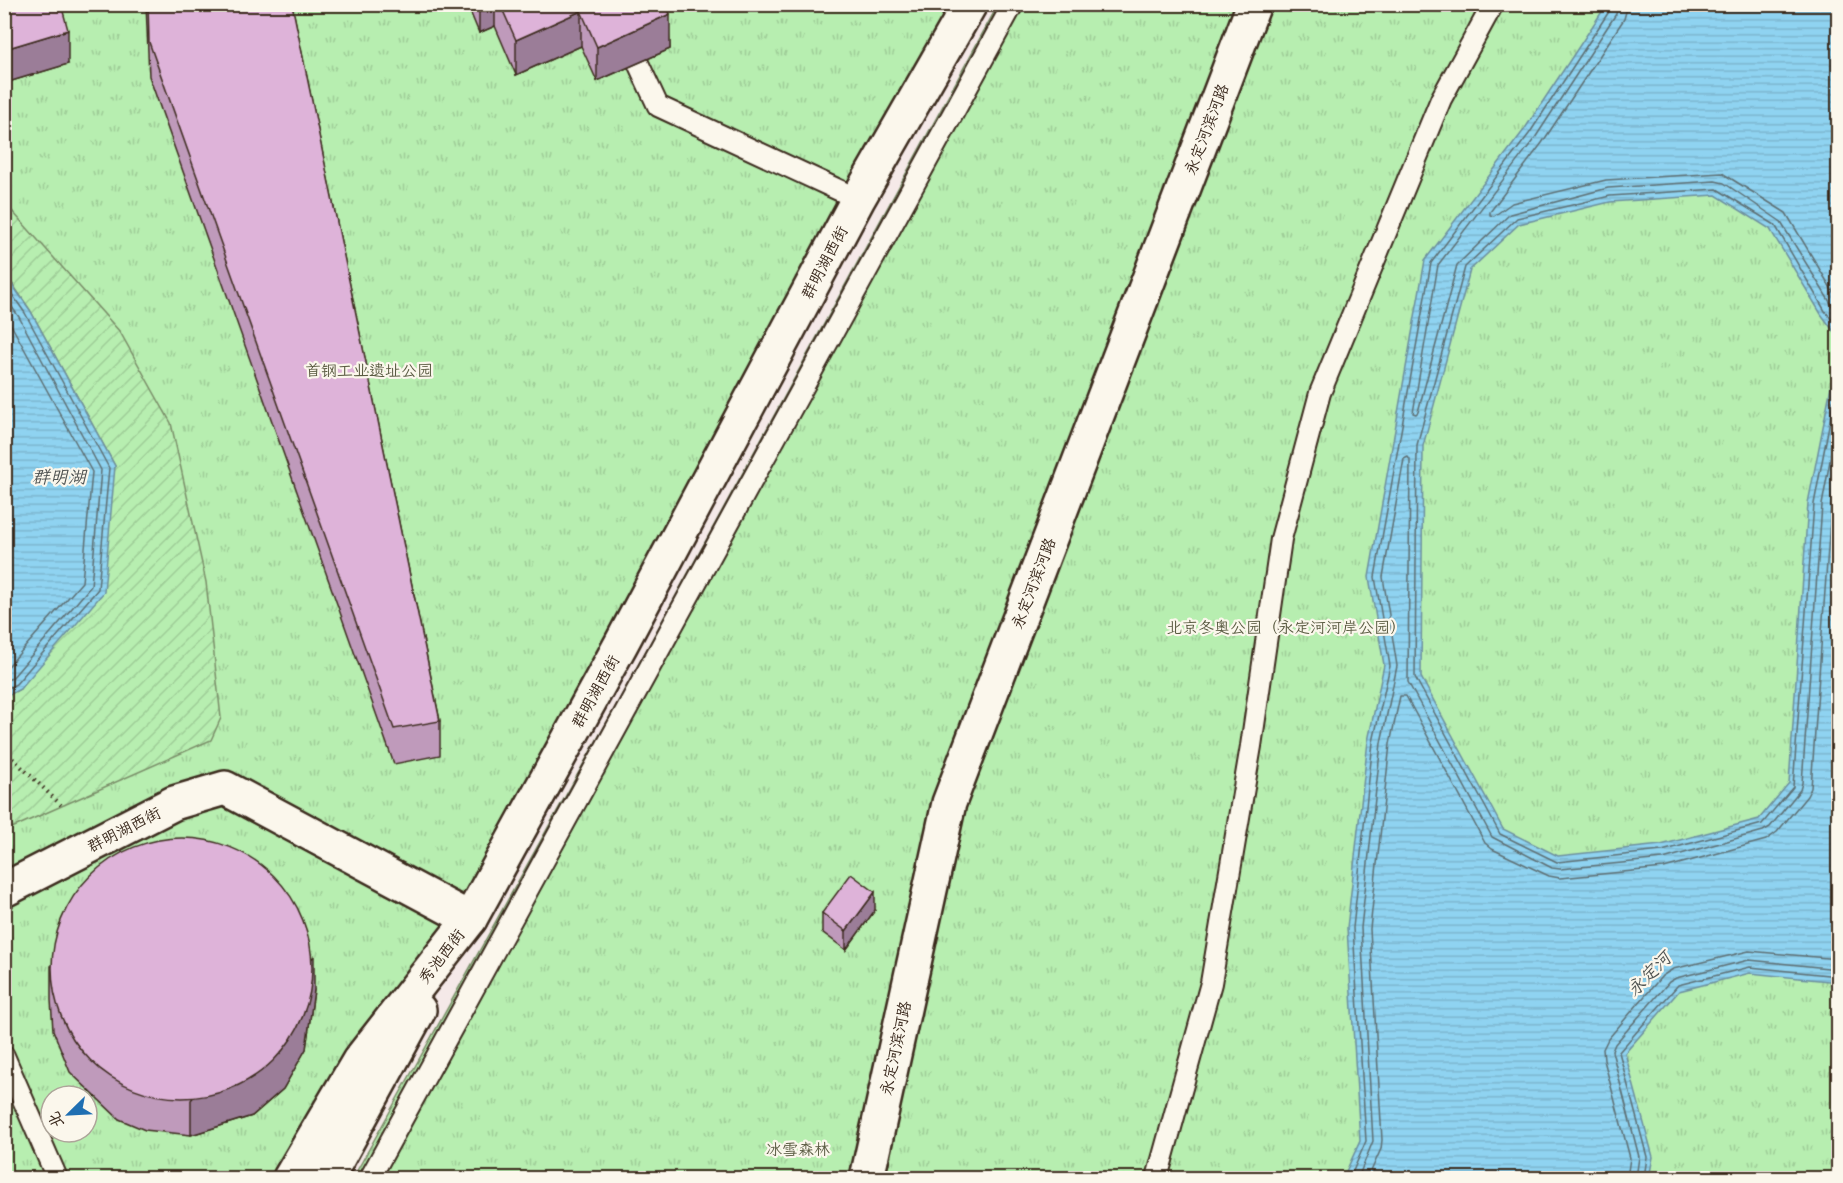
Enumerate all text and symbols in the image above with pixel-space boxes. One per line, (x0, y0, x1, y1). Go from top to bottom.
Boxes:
street label: 永定河滨河路 (1179, 80, 1236, 179)
street label: 群明湖西街 (796, 222, 855, 304)
park label: 首钢工业遗址公园 (305, 359, 433, 384)
water label: 群明湖 (32, 464, 88, 493)
street label: 永定河滨河路 (1006, 534, 1063, 633)
park label: 北京冬奥公园（永定河河岸公园） (1166, 616, 1406, 641)
street label: 群明湖西街 (566, 651, 627, 733)
street label: 群明湖西街 (83, 801, 166, 860)
street label: 秀池西街 (413, 924, 472, 990)
water label: 永定河 (1621, 944, 1682, 1004)
street label: 永定河滨河路 (874, 999, 919, 1098)
north arrow (39, 1084, 99, 1144)
text: 北 (42, 1107, 71, 1132)
park label: 冰雪森林 (766, 1138, 830, 1163)

